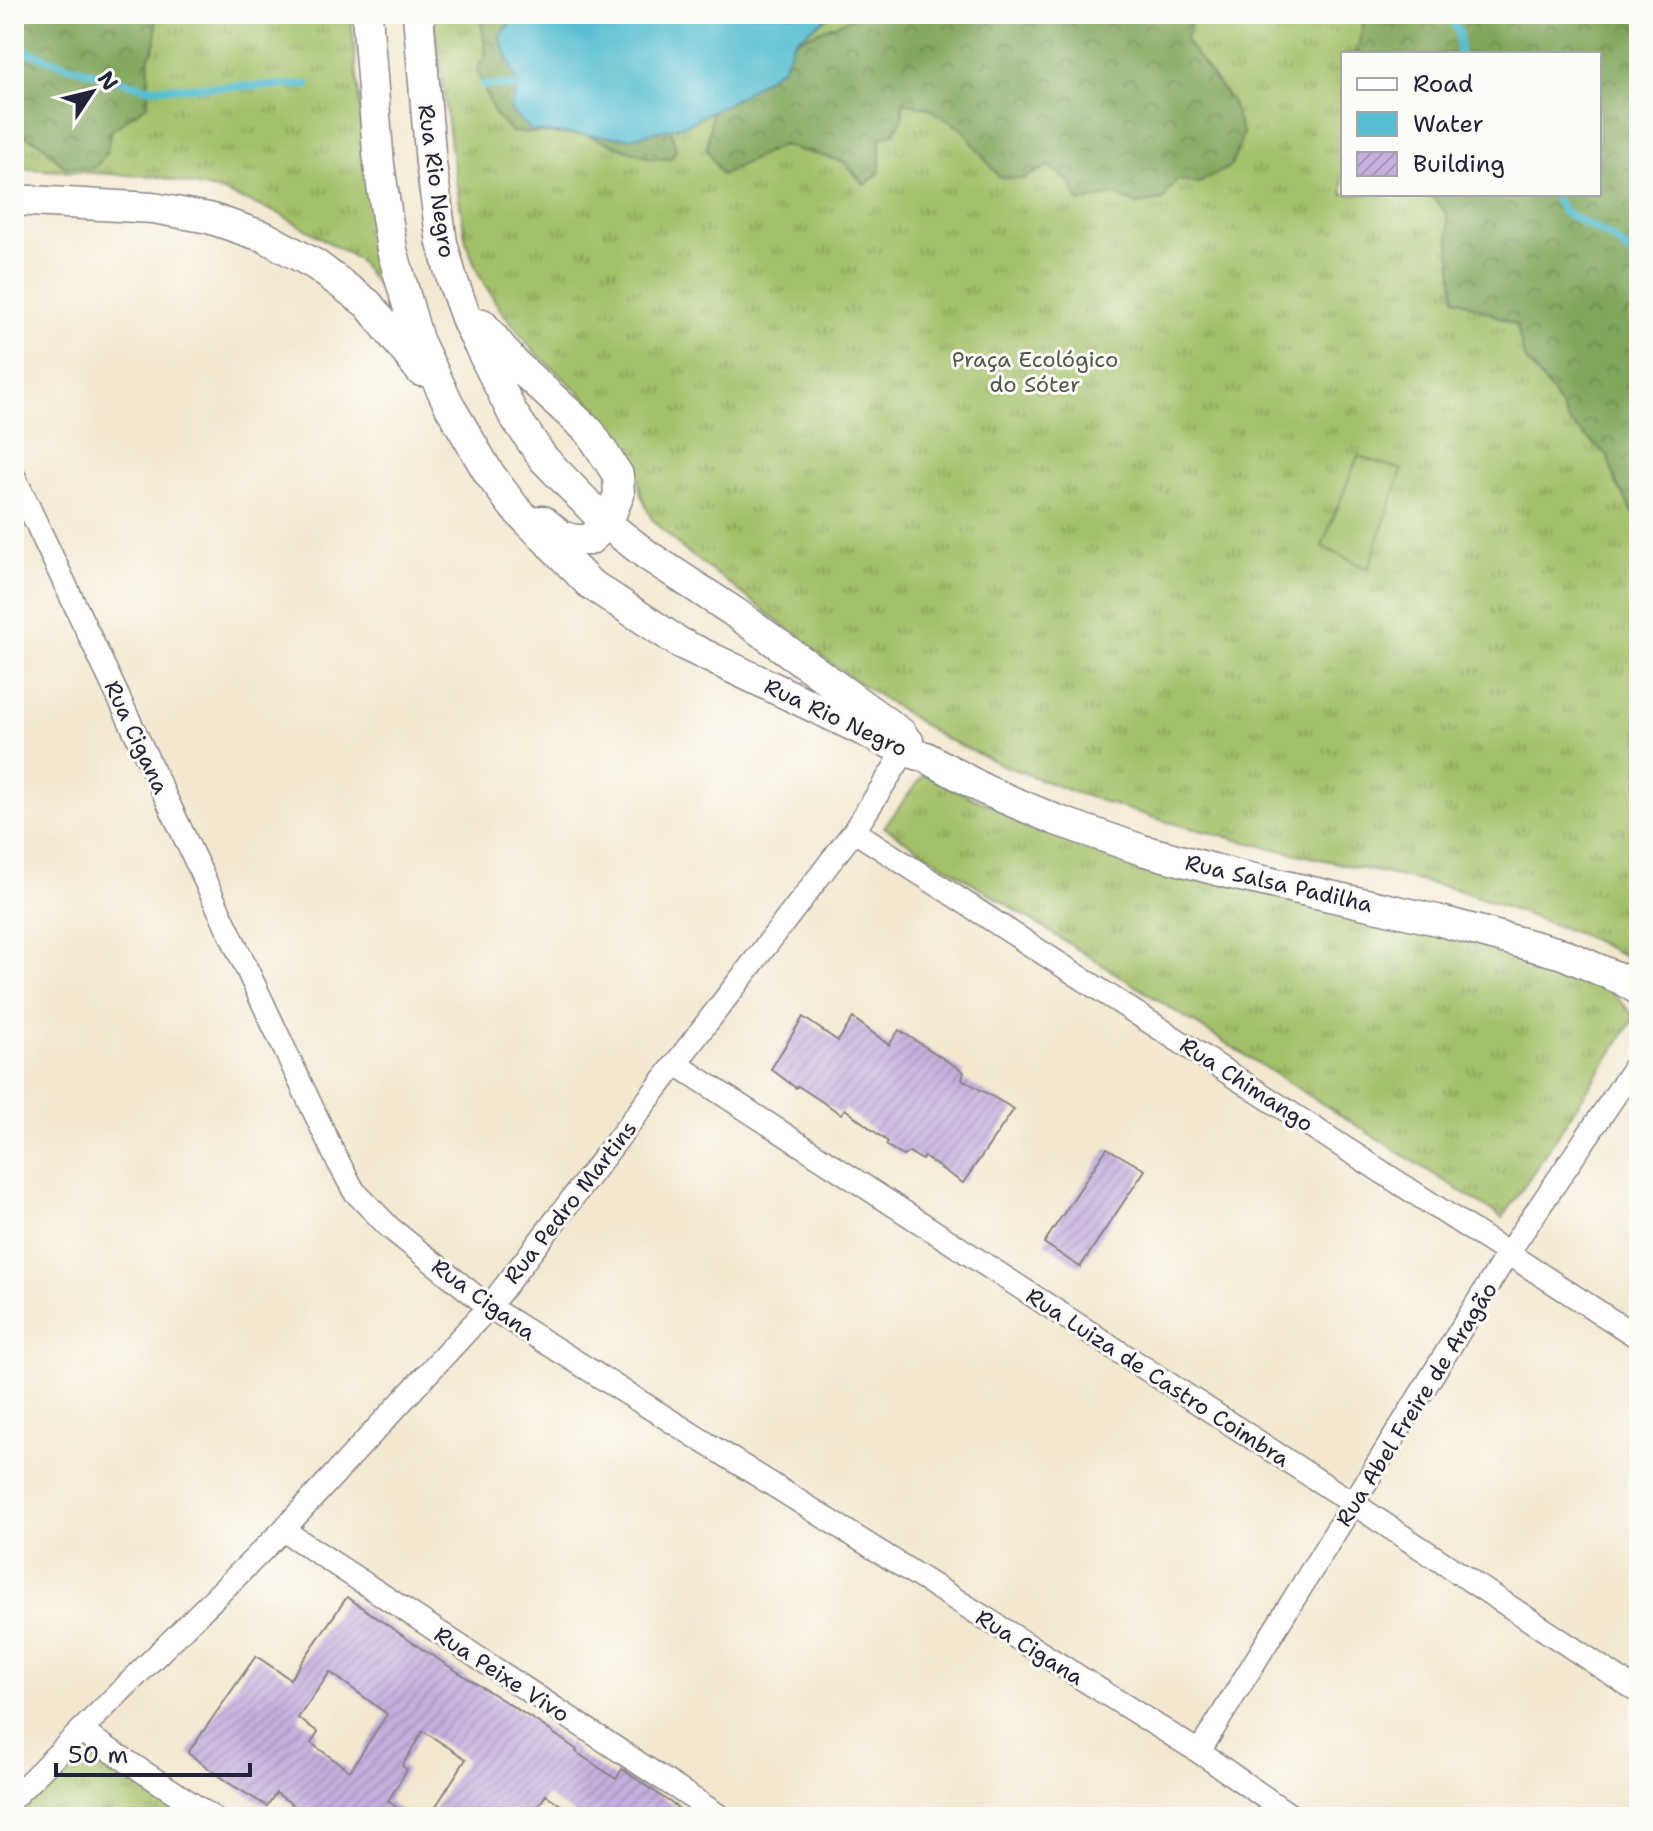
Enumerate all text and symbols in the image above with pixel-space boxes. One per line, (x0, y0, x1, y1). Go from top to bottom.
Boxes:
north arrow (52, 52, 132, 132)
legend (1341, 52, 1601, 196)
text: N (91, 65, 125, 96)
text: Road (1413, 68, 1473, 100)
street label: Rua Rio Negro (411, 103, 462, 260)
text: Water (1413, 108, 1484, 140)
text: Building (1413, 148, 1505, 180)
park label: Praça Ecológico do Sóter (952, 345, 1118, 399)
street label: Rua Rio Negro (760, 672, 912, 763)
street label: Rua Cigana (98, 676, 176, 799)
street label: Rua Salsa Padilha (1183, 848, 1376, 919)
street label: Rua Chimango (1175, 1030, 1319, 1138)
street label: Rua Pedro Martins (498, 1115, 643, 1290)
street label: Rua Cigana (426, 1252, 542, 1347)
street label: Rua Abel Freire de Aragão (1329, 1276, 1504, 1532)
street label: Rua Luiza de Castro Coimbra (1021, 1281, 1295, 1474)
street label: Rua Cigana (970, 1603, 1089, 1692)
street label: Rua Peixe Vivo (429, 1620, 575, 1729)
scale bar (56, 1727, 250, 1777)
text: 50 m (68, 1739, 128, 1771)

